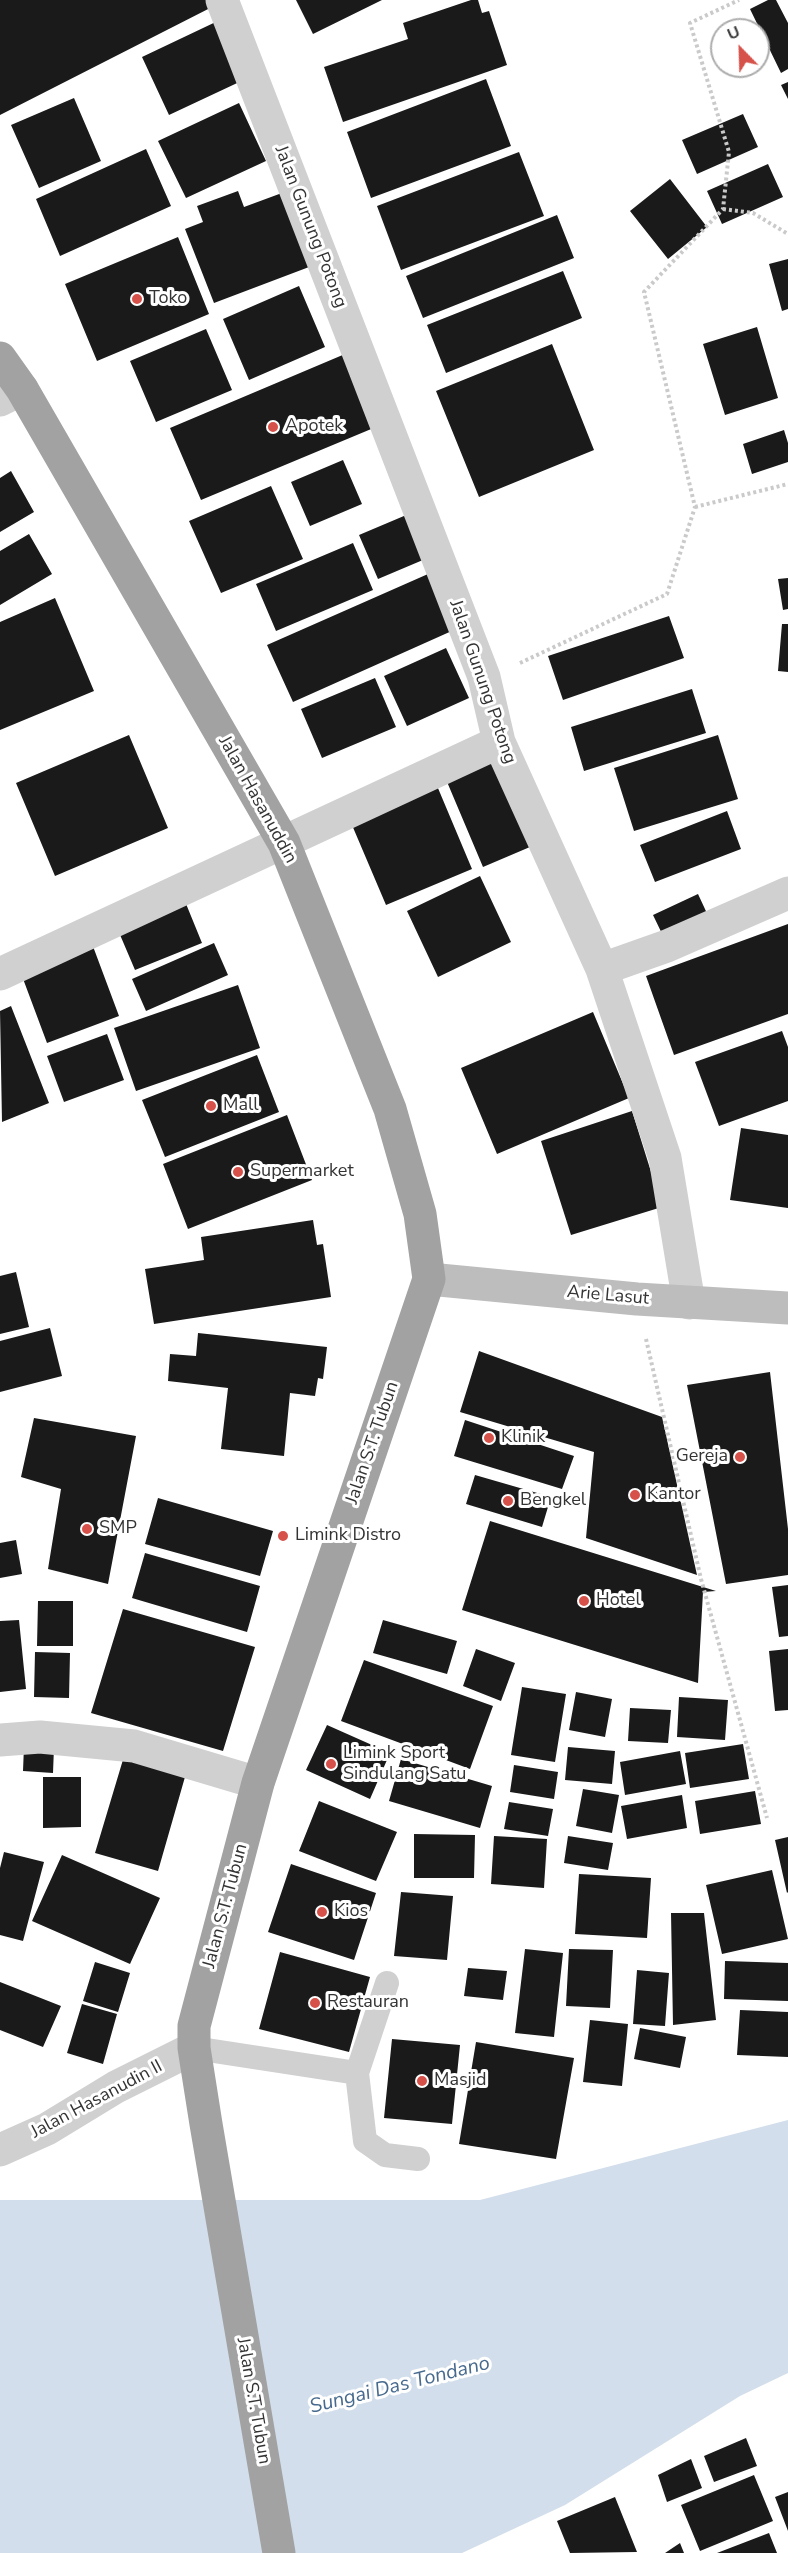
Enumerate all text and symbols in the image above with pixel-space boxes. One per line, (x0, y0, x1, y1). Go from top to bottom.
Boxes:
north arrow (710, 18, 770, 78)
text: U (724, 21, 743, 46)
street label: Jalan Gunung Potong (269, 143, 351, 311)
place label: Toko (149, 288, 187, 310)
marker: Toko (130, 292, 144, 306)
place label: Apotek (285, 416, 343, 438)
marker: Apotek (266, 420, 280, 434)
street label: Jalan Gunung Potong (444, 597, 520, 767)
street label: Jalan Hasanuddin (213, 733, 301, 867)
place label: Mall (223, 1095, 259, 1117)
marker: Mall (204, 1099, 218, 1113)
place label: Supermarket (250, 1161, 354, 1183)
marker: Supermarket (231, 1165, 245, 1179)
street label: Arie Lasut (566, 1282, 650, 1310)
street label: Jalan S.T. Tubun (342, 1379, 404, 1507)
place label: Klinik (501, 1427, 545, 1449)
marker: Klinik (482, 1431, 496, 1445)
place label: Gereja (676, 1446, 728, 1468)
marker: Gereja (733, 1450, 747, 1464)
place label: Kantor (647, 1484, 701, 1506)
marker: Kantor (628, 1488, 642, 1502)
place label: Bengkel (520, 1490, 586, 1512)
marker: Bengkel (501, 1494, 515, 1508)
place label: SMP (99, 1518, 137, 1540)
marker: SMP (80, 1522, 94, 1536)
place label: Limink Distro (295, 1525, 401, 1547)
marker: Limink Distro (276, 1529, 290, 1543)
place label: Hotel (596, 1590, 641, 1612)
marker: Hotel (577, 1594, 591, 1608)
place label: Limink Sport Sindulang Satu (343, 1743, 466, 1786)
marker: Limink Sport Sindulang Satu (324, 1757, 338, 1771)
street label: Jalan S.T. Tubun (199, 1841, 253, 1971)
place label: Kios (334, 1901, 368, 1923)
marker: Kios (315, 1905, 329, 1919)
place label: Restauran (327, 1992, 409, 2014)
marker: Restauran (308, 1996, 322, 2010)
street label: Jalan Hasanudin II (28, 2056, 166, 2144)
place label: Masjid (434, 2070, 487, 2092)
marker: Masjid (415, 2074, 429, 2088)
street label: Jalan S.T. Tubun (231, 2336, 275, 2466)
water label: Sungai Das Tondano (307, 2352, 493, 2420)

